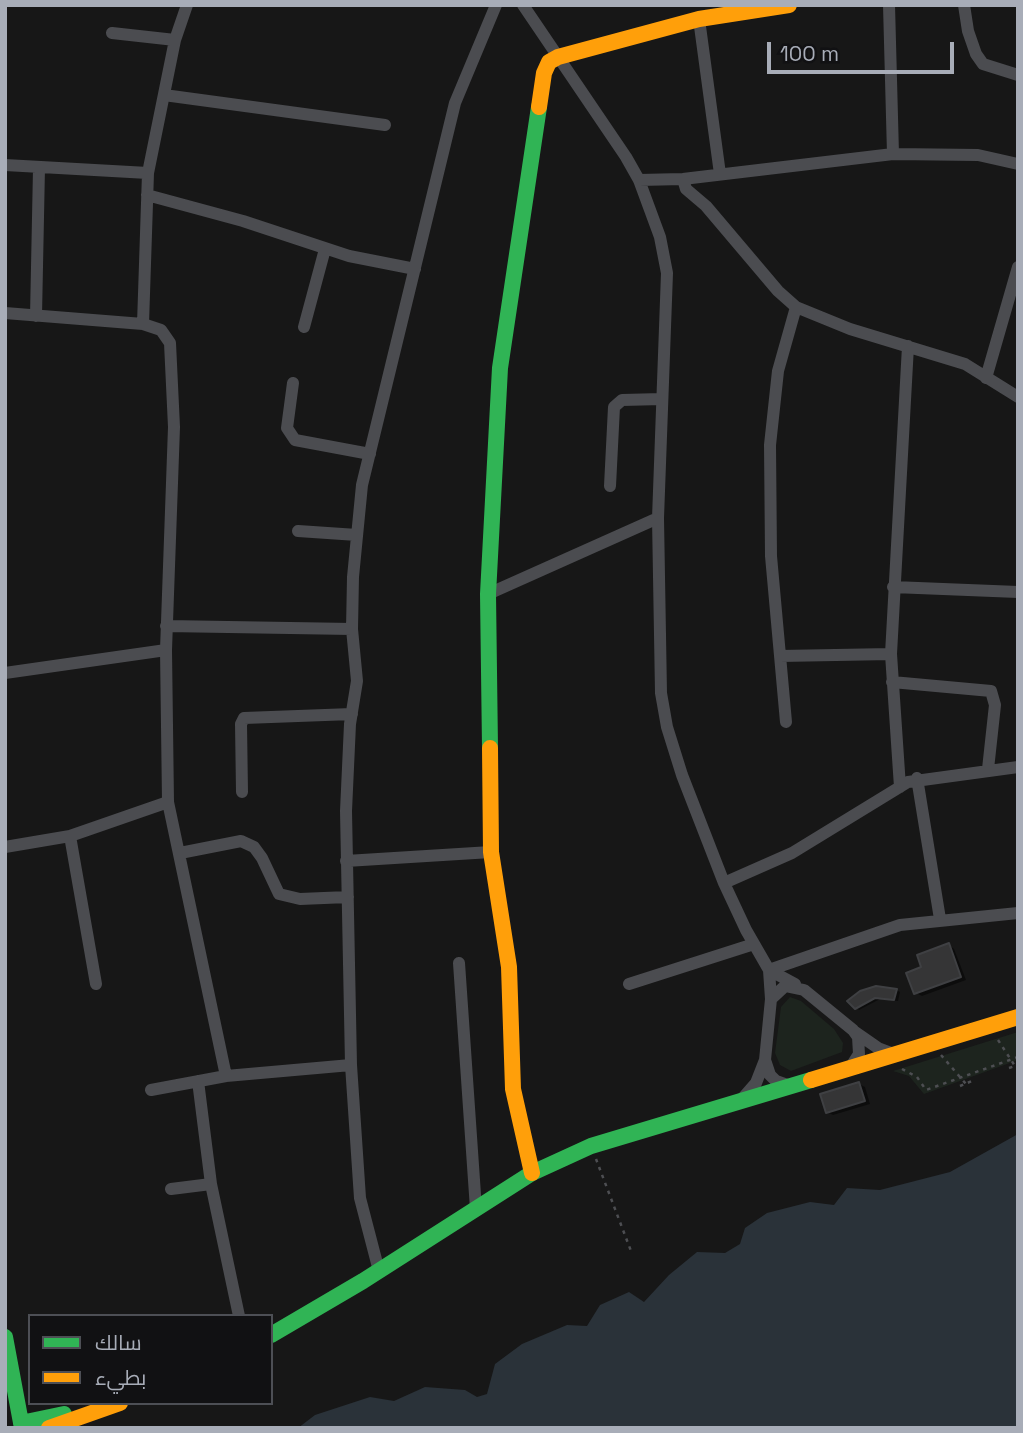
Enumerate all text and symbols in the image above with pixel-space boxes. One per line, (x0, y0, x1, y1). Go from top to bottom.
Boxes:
scale bar (771, 28, 958, 72)
text: 100 m (780, 40, 839, 67)
legend (28, 1314, 273, 1405)
text: سالك (95, 1329, 142, 1356)
text: بطيء (95, 1364, 146, 1391)

